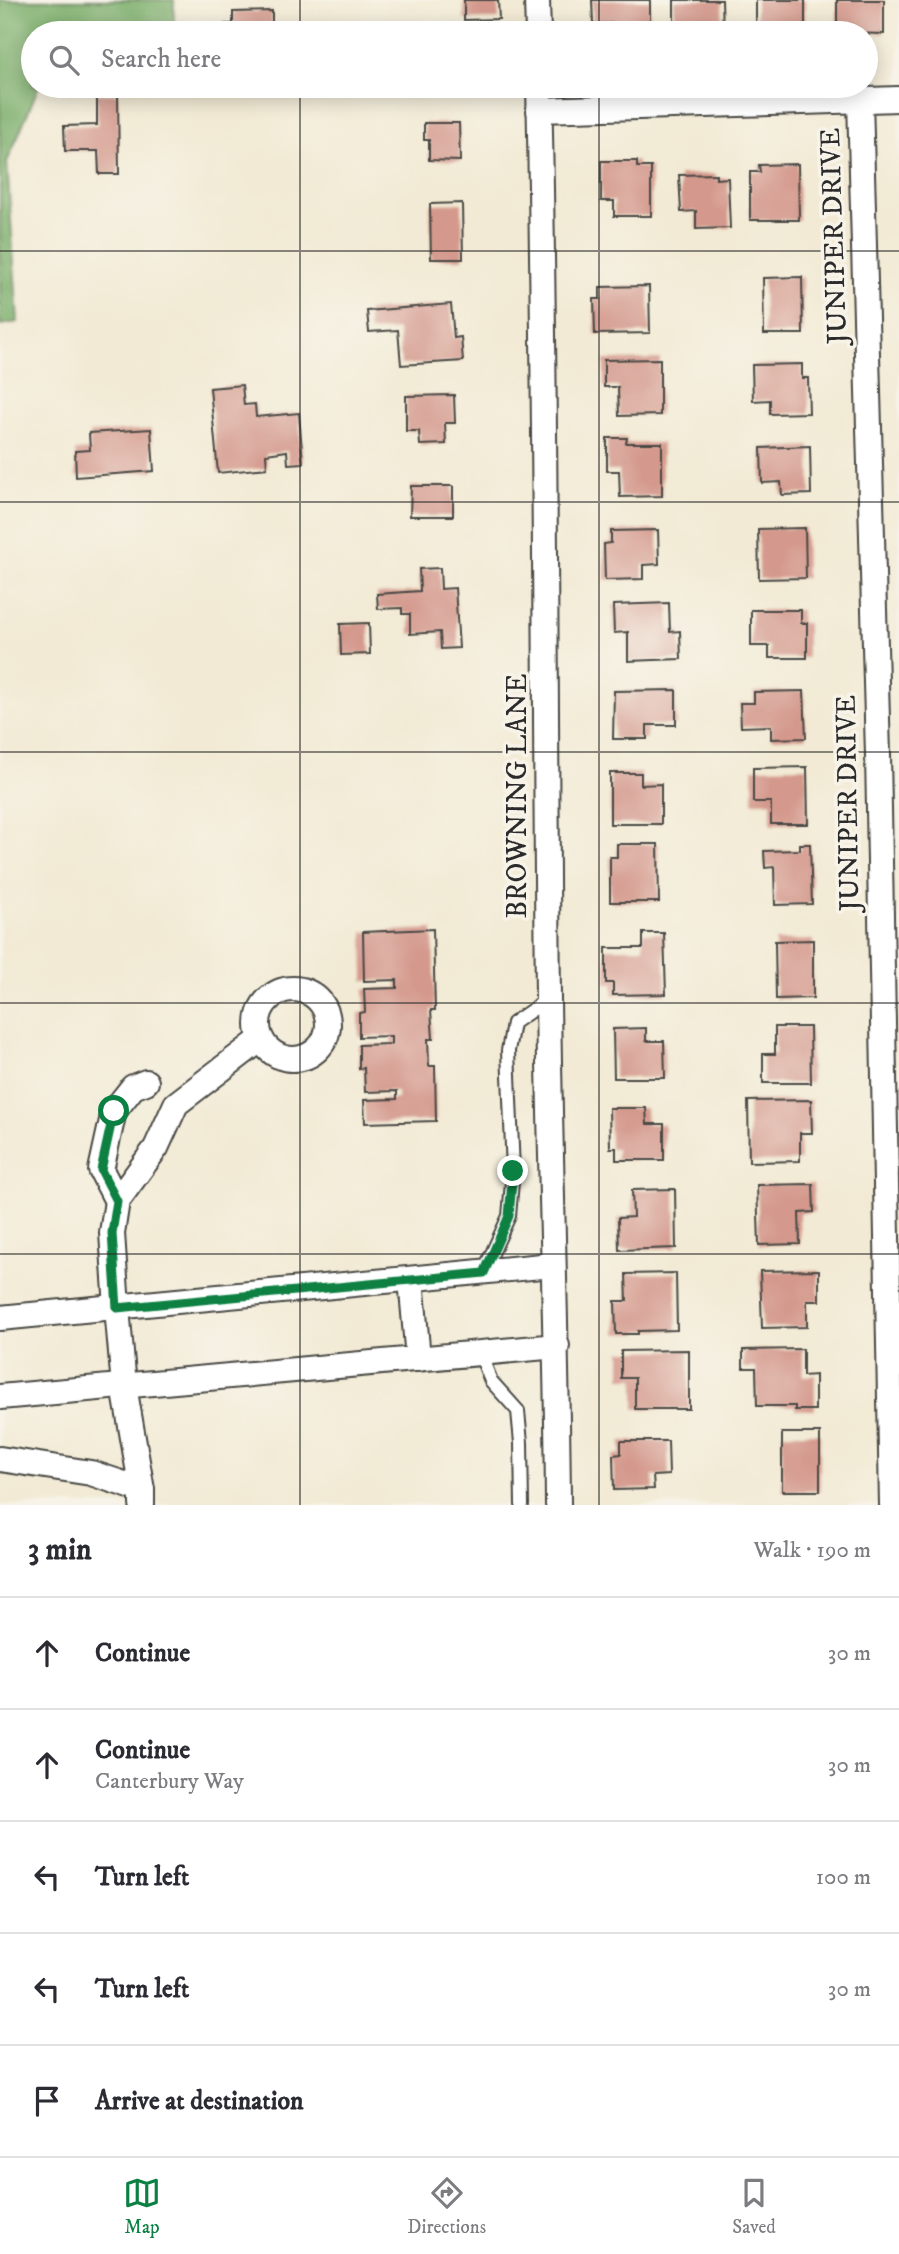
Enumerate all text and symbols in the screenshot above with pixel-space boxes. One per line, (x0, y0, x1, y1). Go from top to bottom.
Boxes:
search box (21, 21, 878, 98)
icon: search (45, 41, 83, 79)
text: Search here (101, 43, 221, 76)
street label: JUNIPER DRIVE (813, 127, 855, 348)
street label: BROWNING LANE (500, 673, 535, 919)
street label: JUNIPER DRIVE (829, 694, 867, 915)
route start (98, 1095, 129, 1126)
route end (497, 1155, 528, 1186)
text: 3 min (28, 1532, 92, 1569)
text: Walk · 190 m (753, 1536, 871, 1565)
icon: ahead (28, 1634, 66, 1672)
text: Continue (95, 1637, 190, 1670)
text: 30 m (828, 1639, 871, 1668)
text: Continue (95, 1734, 190, 1767)
icon: ahead (28, 1746, 66, 1784)
text: 30 m (828, 1751, 871, 1780)
text: Canterbury Way (95, 1767, 244, 1796)
icon: left (28, 1858, 66, 1896)
text: Turn left (95, 1861, 189, 1894)
text: 100 m (816, 1863, 871, 1892)
icon: left (28, 1970, 66, 2008)
text: Turn left (95, 1973, 189, 2006)
text: 30 m (828, 1975, 871, 2004)
icon: arrive (28, 2082, 66, 2120)
text: Arrive at destination (95, 2085, 304, 2118)
tab: Map (123, 2174, 161, 2239)
tab: Directions (407, 2174, 486, 2239)
tab: Saved (732, 2174, 776, 2239)

